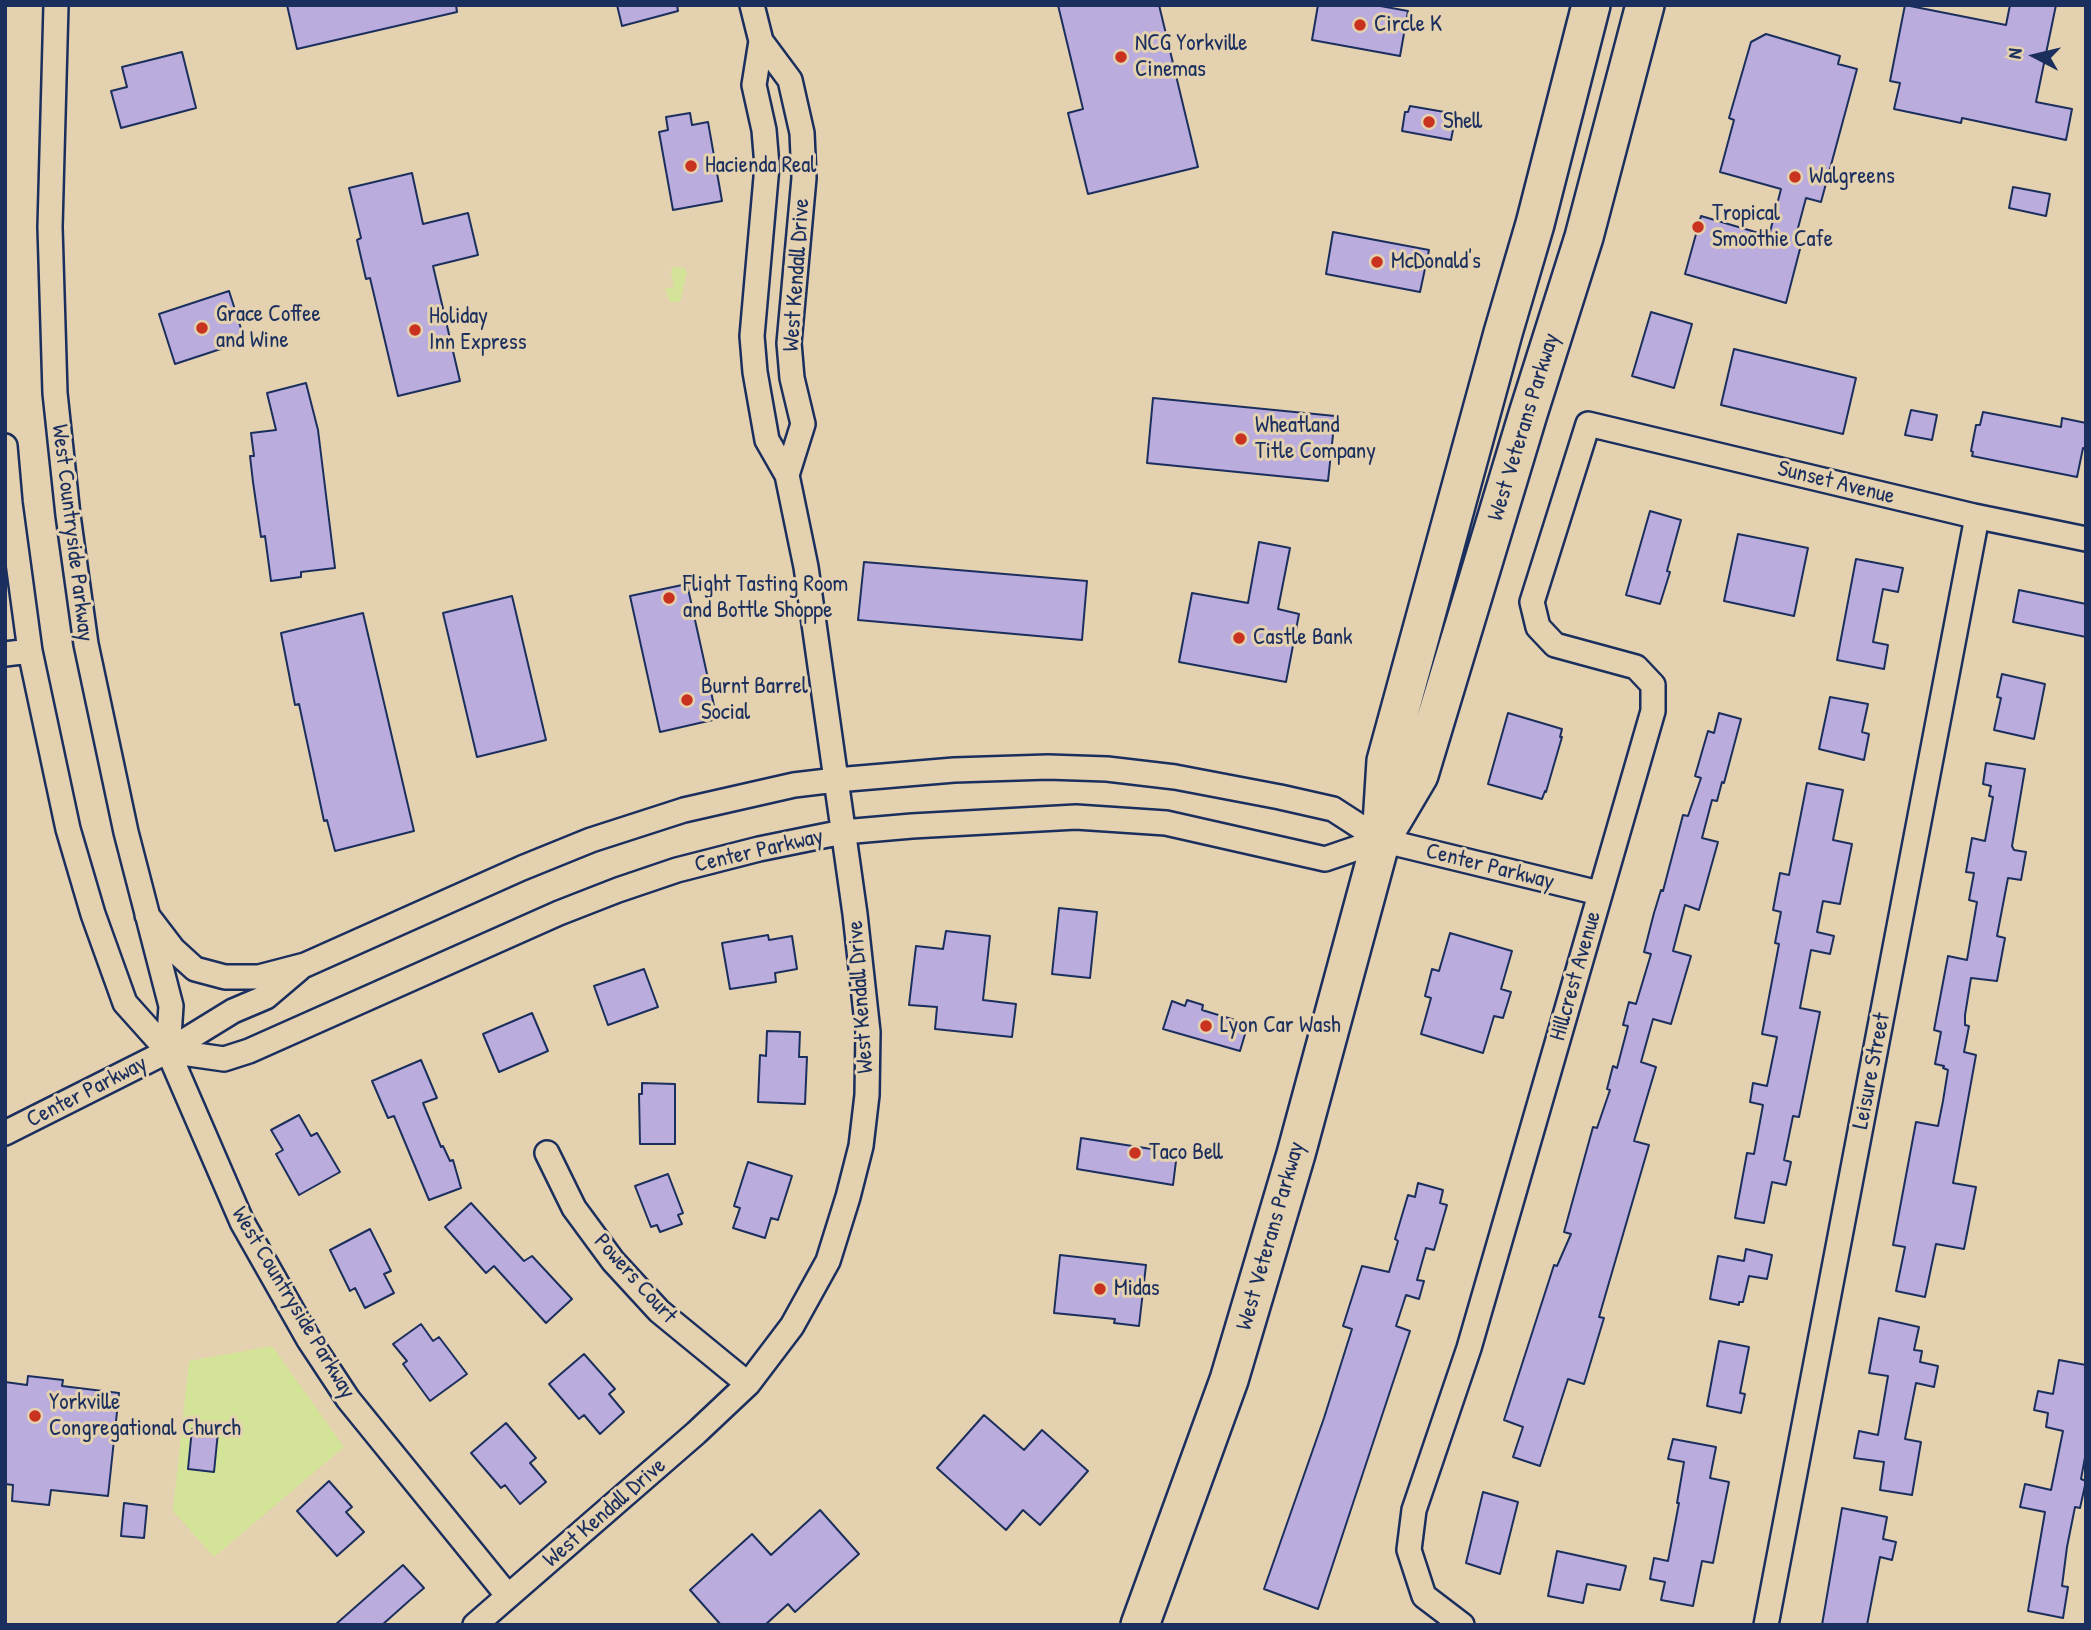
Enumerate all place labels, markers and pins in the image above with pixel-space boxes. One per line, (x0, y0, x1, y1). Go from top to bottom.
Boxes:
place label: Circle K (1374, 11, 1442, 39)
marker: Circle K (1352, 17, 1368, 33)
place label: NCG Yorkville Cinemas (1135, 30, 1247, 84)
marker: NCG Yorkville Cinemas (1113, 49, 1129, 65)
place label: Shell (1443, 108, 1482, 136)
marker: Shell (1421, 114, 1437, 130)
place label: Hacienda Real (705, 152, 816, 180)
marker: Hacienda Real (683, 158, 699, 174)
place label: Walgreens (1809, 163, 1895, 191)
marker: Walgreens (1787, 169, 1803, 185)
place label: Tropical Smoothie Cafe (1712, 200, 1833, 254)
marker: Tropical Smoothie Cafe (1690, 219, 1706, 235)
place label: McDonald's (1391, 248, 1481, 276)
marker: McDonald's (1369, 254, 1385, 270)
place label: Grace Coffee and Wine (216, 301, 321, 355)
place label: Holiday Inn Express (429, 303, 527, 357)
marker: Grace Coffee and Wine (194, 320, 210, 336)
marker: Holiday Inn Express (407, 322, 423, 338)
place label: Wheatland Title Company (1255, 412, 1376, 466)
marker: Wheatland Title Company (1233, 431, 1249, 447)
place label: Flight Tasting Room and Bottle Shoppe (683, 571, 848, 625)
marker: Flight Tasting Room and Bottle Shoppe (661, 590, 677, 606)
place label: Castle Bank (1253, 624, 1353, 652)
marker: Castle Bank (1231, 630, 1247, 646)
place label: Burnt Barrel Social (701, 673, 808, 727)
marker: Burnt Barrel Social (679, 692, 695, 708)
place label: Lyon Car Wash (1220, 1012, 1341, 1040)
marker: Lyon Car Wash (1198, 1018, 1214, 1034)
place label: Taco Bell (1149, 1139, 1223, 1167)
marker: Taco Bell (1127, 1145, 1143, 1161)
place label: Midas (1114, 1275, 1160, 1303)
marker: Midas (1092, 1281, 1108, 1297)
place label: Yorkville Congregational Church (49, 1389, 241, 1443)
marker: Yorkville Congregational Church (27, 1408, 43, 1424)

